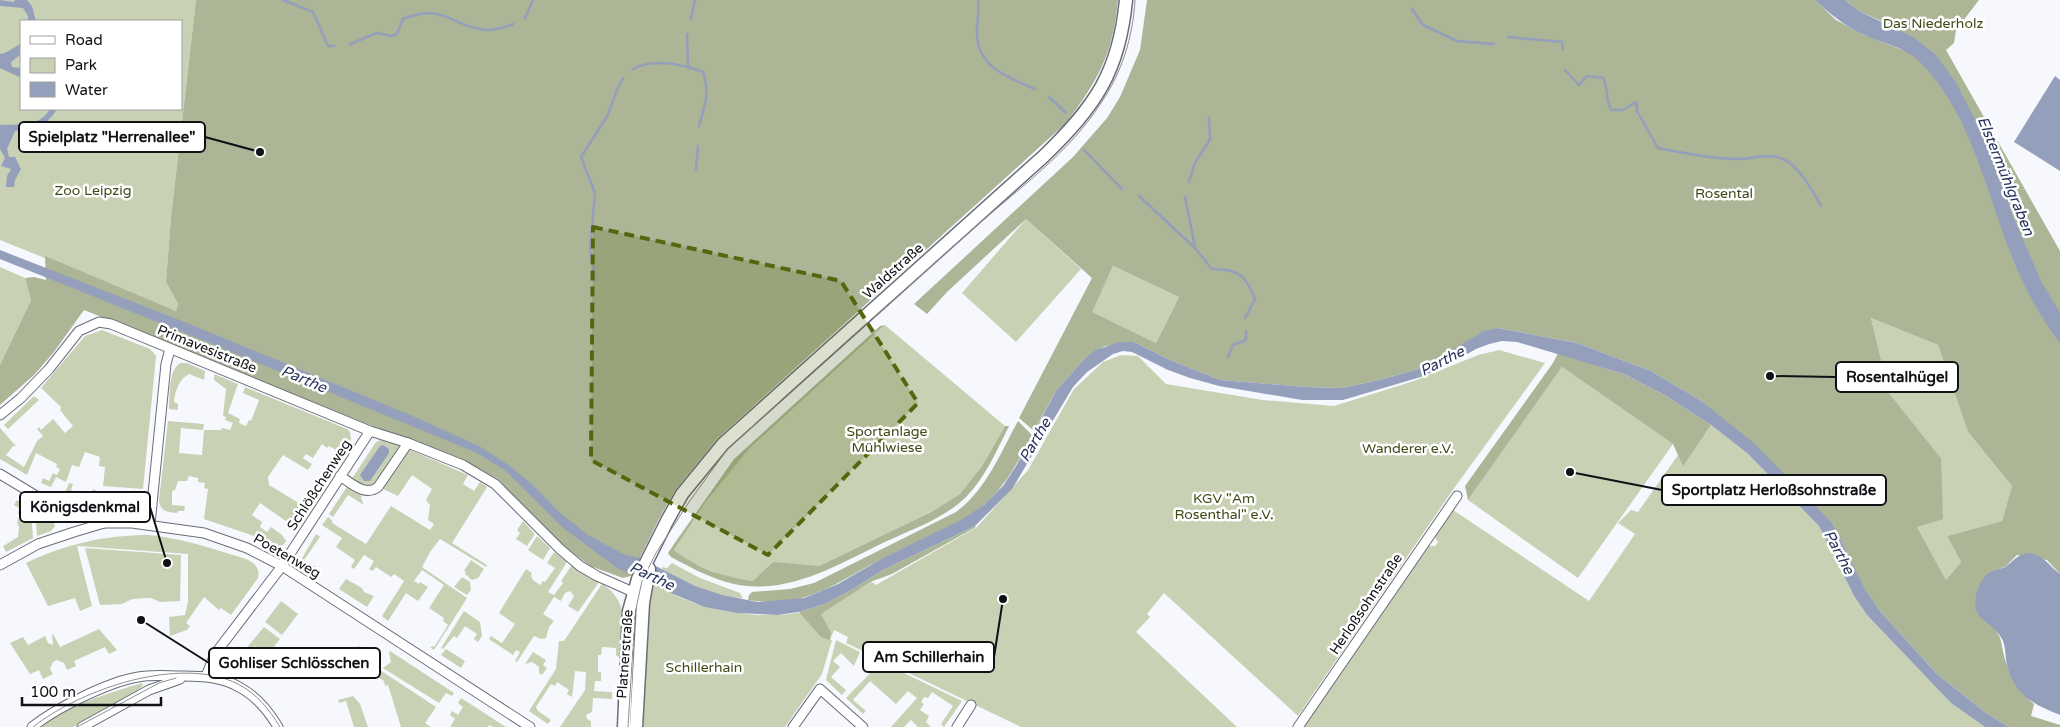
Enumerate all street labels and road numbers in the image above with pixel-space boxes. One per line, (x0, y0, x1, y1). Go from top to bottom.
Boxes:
street label: Waldstraße (859, 239, 927, 303)
street label: Primavesistraße (155, 321, 259, 377)
street label: Schlößchenweg (283, 436, 355, 534)
street label: Poetenweg (250, 530, 324, 582)
street label: Herloßsohnstraße (1326, 550, 1406, 658)
street label: Platnerstraße (613, 609, 637, 699)

